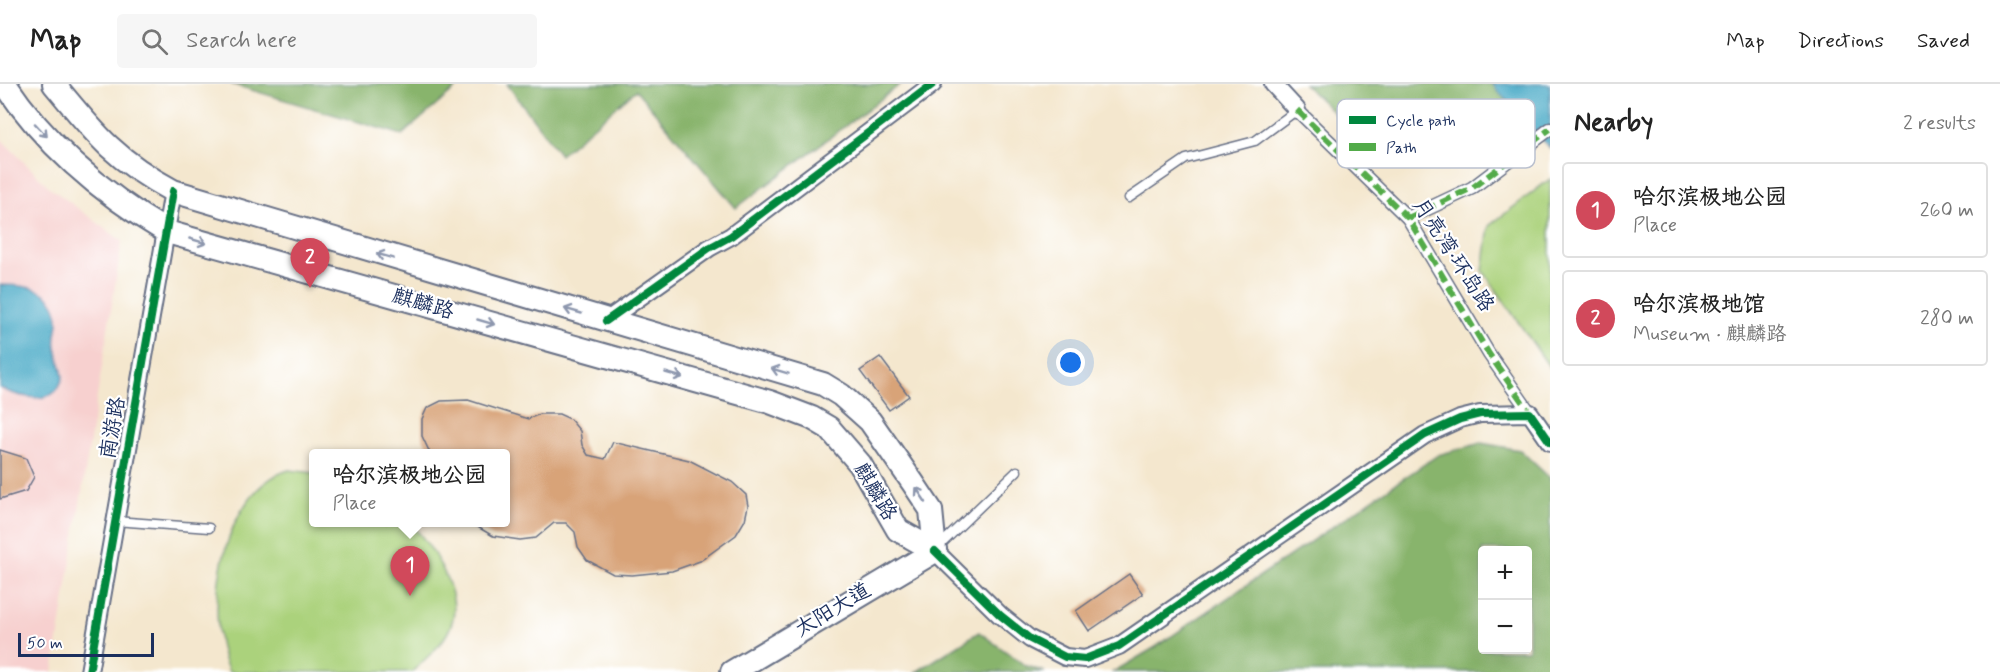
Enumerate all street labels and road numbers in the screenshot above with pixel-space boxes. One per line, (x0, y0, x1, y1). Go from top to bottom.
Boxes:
street label: 月亮湾·环岛路 (1406, 193, 1500, 317)
street label: 麒麟路 (389, 282, 457, 326)
street label: 南游路 (94, 395, 132, 461)
street label: 麒麟路 (847, 458, 903, 526)
street label: 太阳大道 (790, 576, 876, 644)

